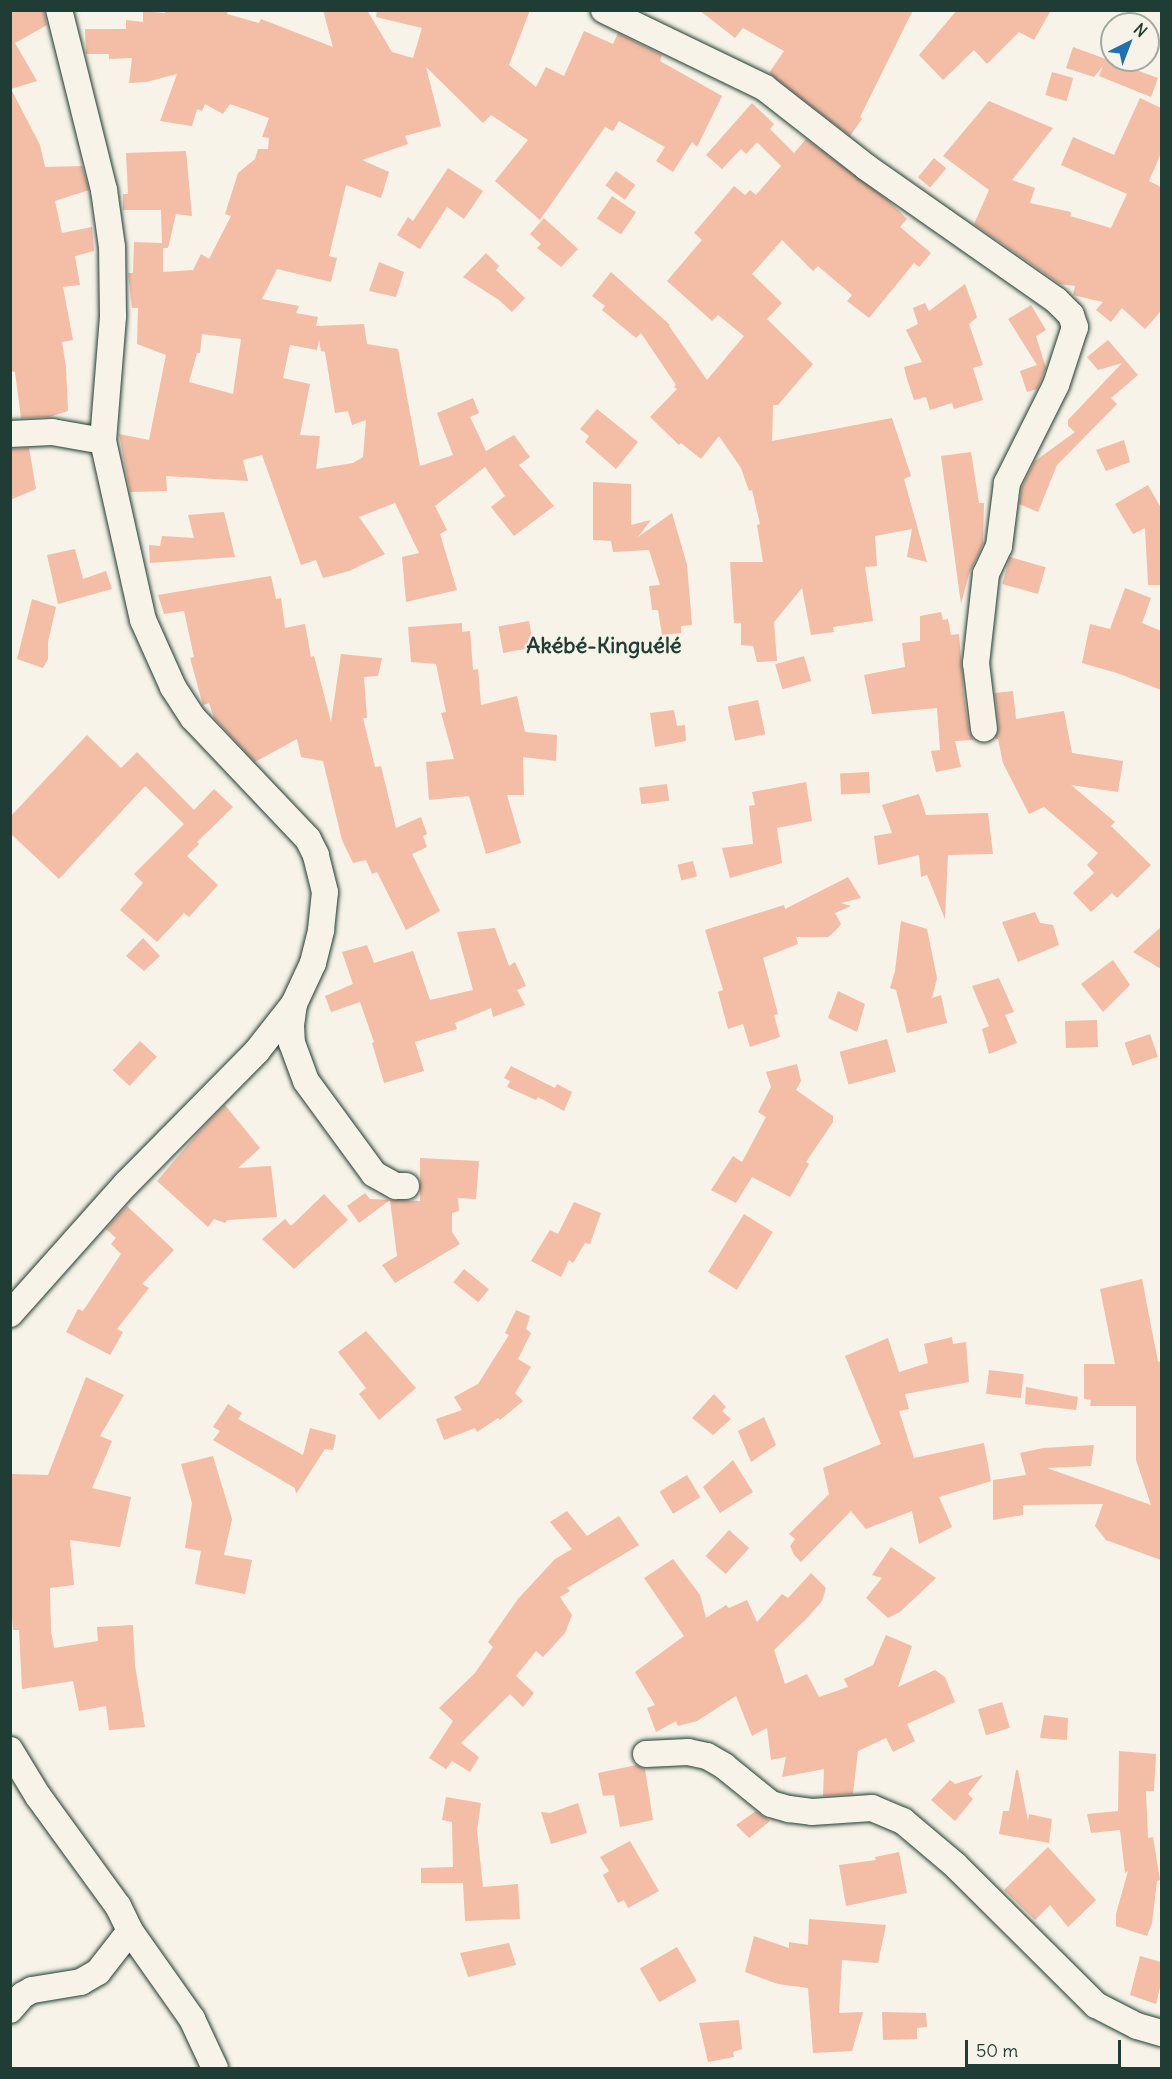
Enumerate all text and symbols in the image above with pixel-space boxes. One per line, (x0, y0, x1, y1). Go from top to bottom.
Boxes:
north arrow (1100, 12, 1160, 72)
text: N (1130, 19, 1152, 41)
district label: Akébé-Kinguélé (526, 633, 682, 659)
scale bar (968, 2028, 1124, 2066)
text: 50 m (976, 2039, 1018, 2062)

